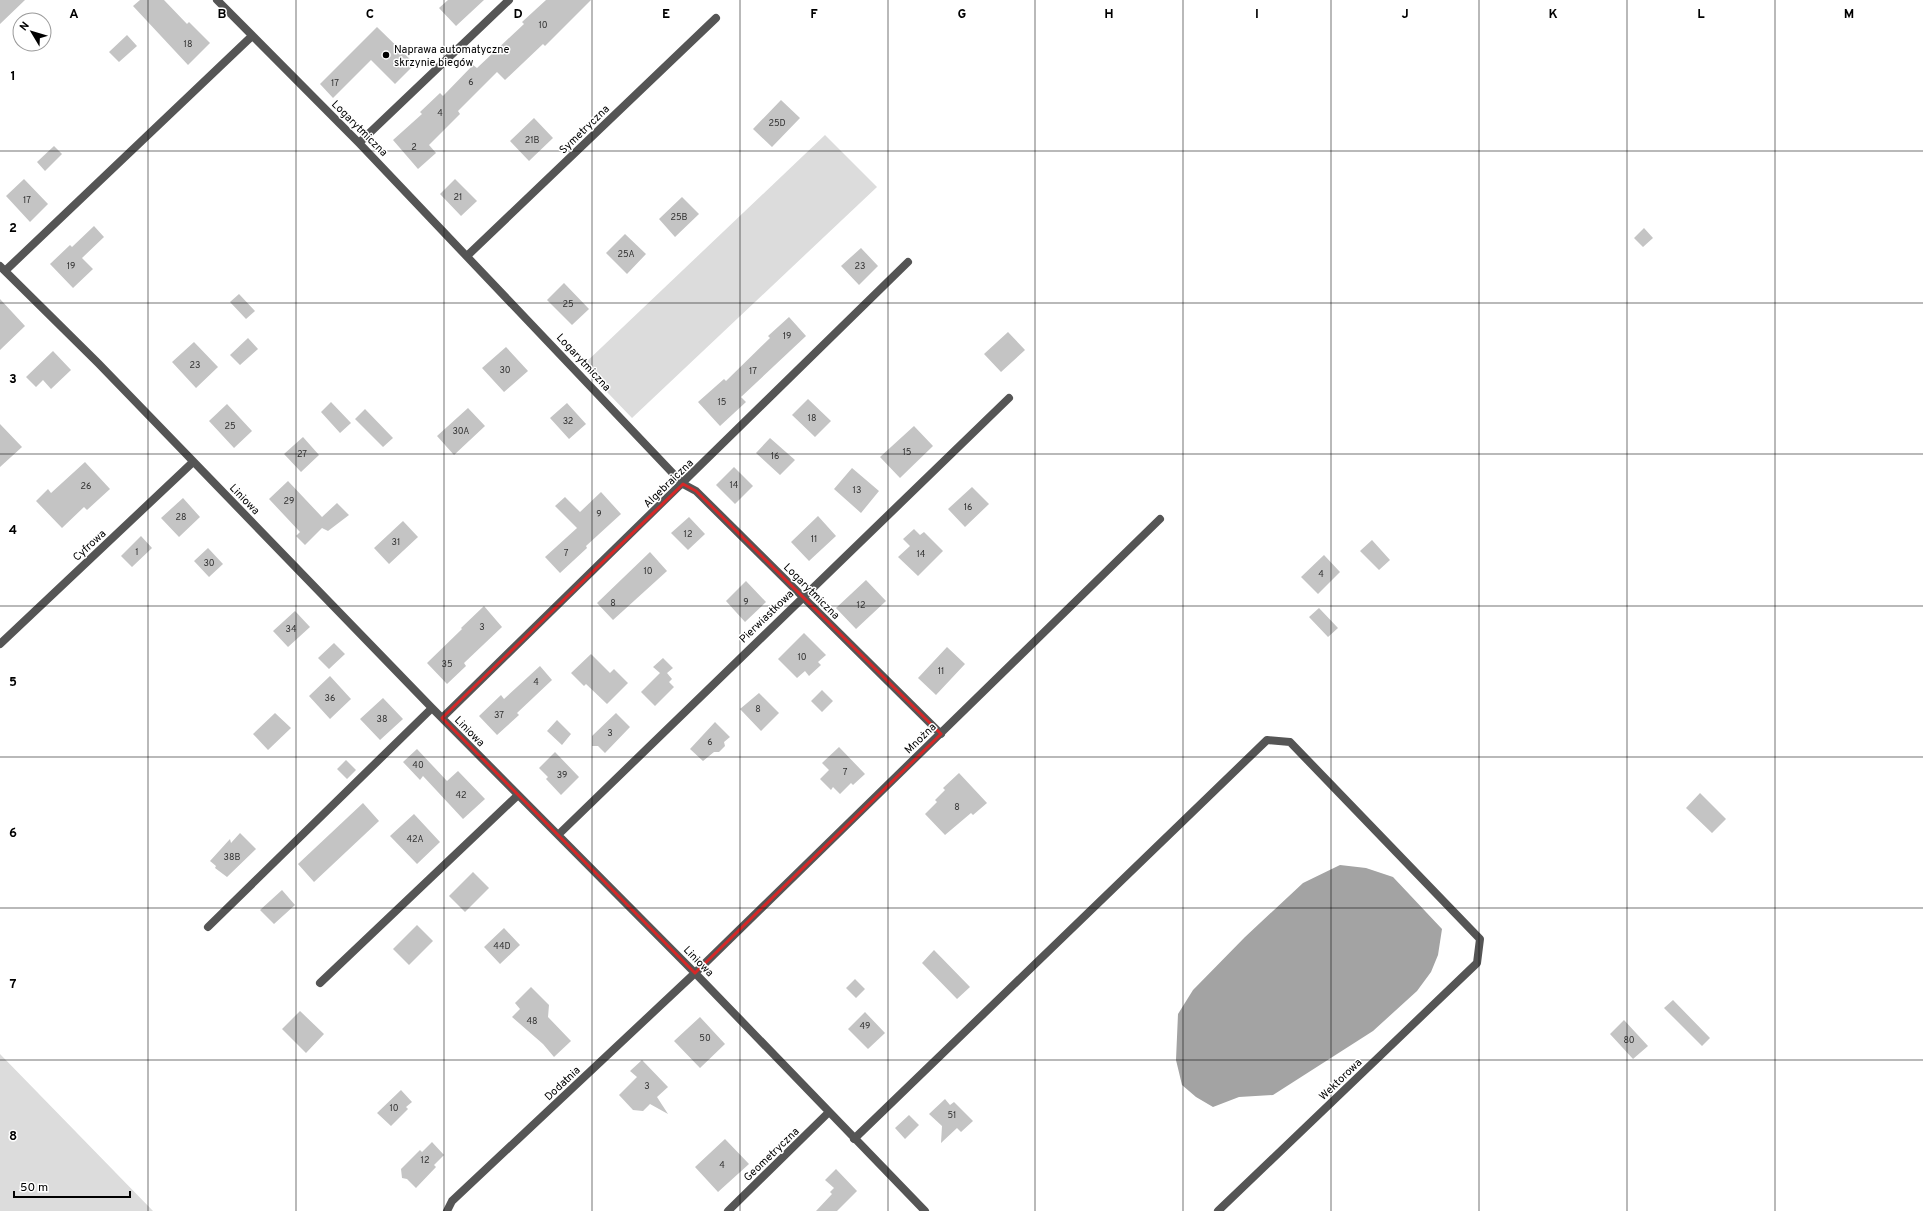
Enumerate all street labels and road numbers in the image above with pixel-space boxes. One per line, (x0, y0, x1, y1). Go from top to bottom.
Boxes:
street label: Logarytmiczna (328, 98, 390, 160)
street label: Symetryczna (557, 102, 613, 157)
street label: Logarytmiczna (553, 331, 614, 395)
street label: Algebraiczna (641, 456, 697, 511)
street label: Liniowa (226, 481, 262, 518)
street label: Cyfrowa (70, 527, 109, 565)
street label: Logarytmiczna (780, 561, 842, 623)
street label: Pierwiastkowa (736, 587, 797, 646)
street label: Liniowa (451, 713, 488, 750)
street label: Mnożna (902, 720, 940, 757)
street label: Liniowa (680, 943, 716, 980)
street label: Wektorowa (1316, 1056, 1365, 1104)
street label: Dodatnia (542, 1063, 584, 1104)
street label: Geometryczna (741, 1125, 803, 1185)

